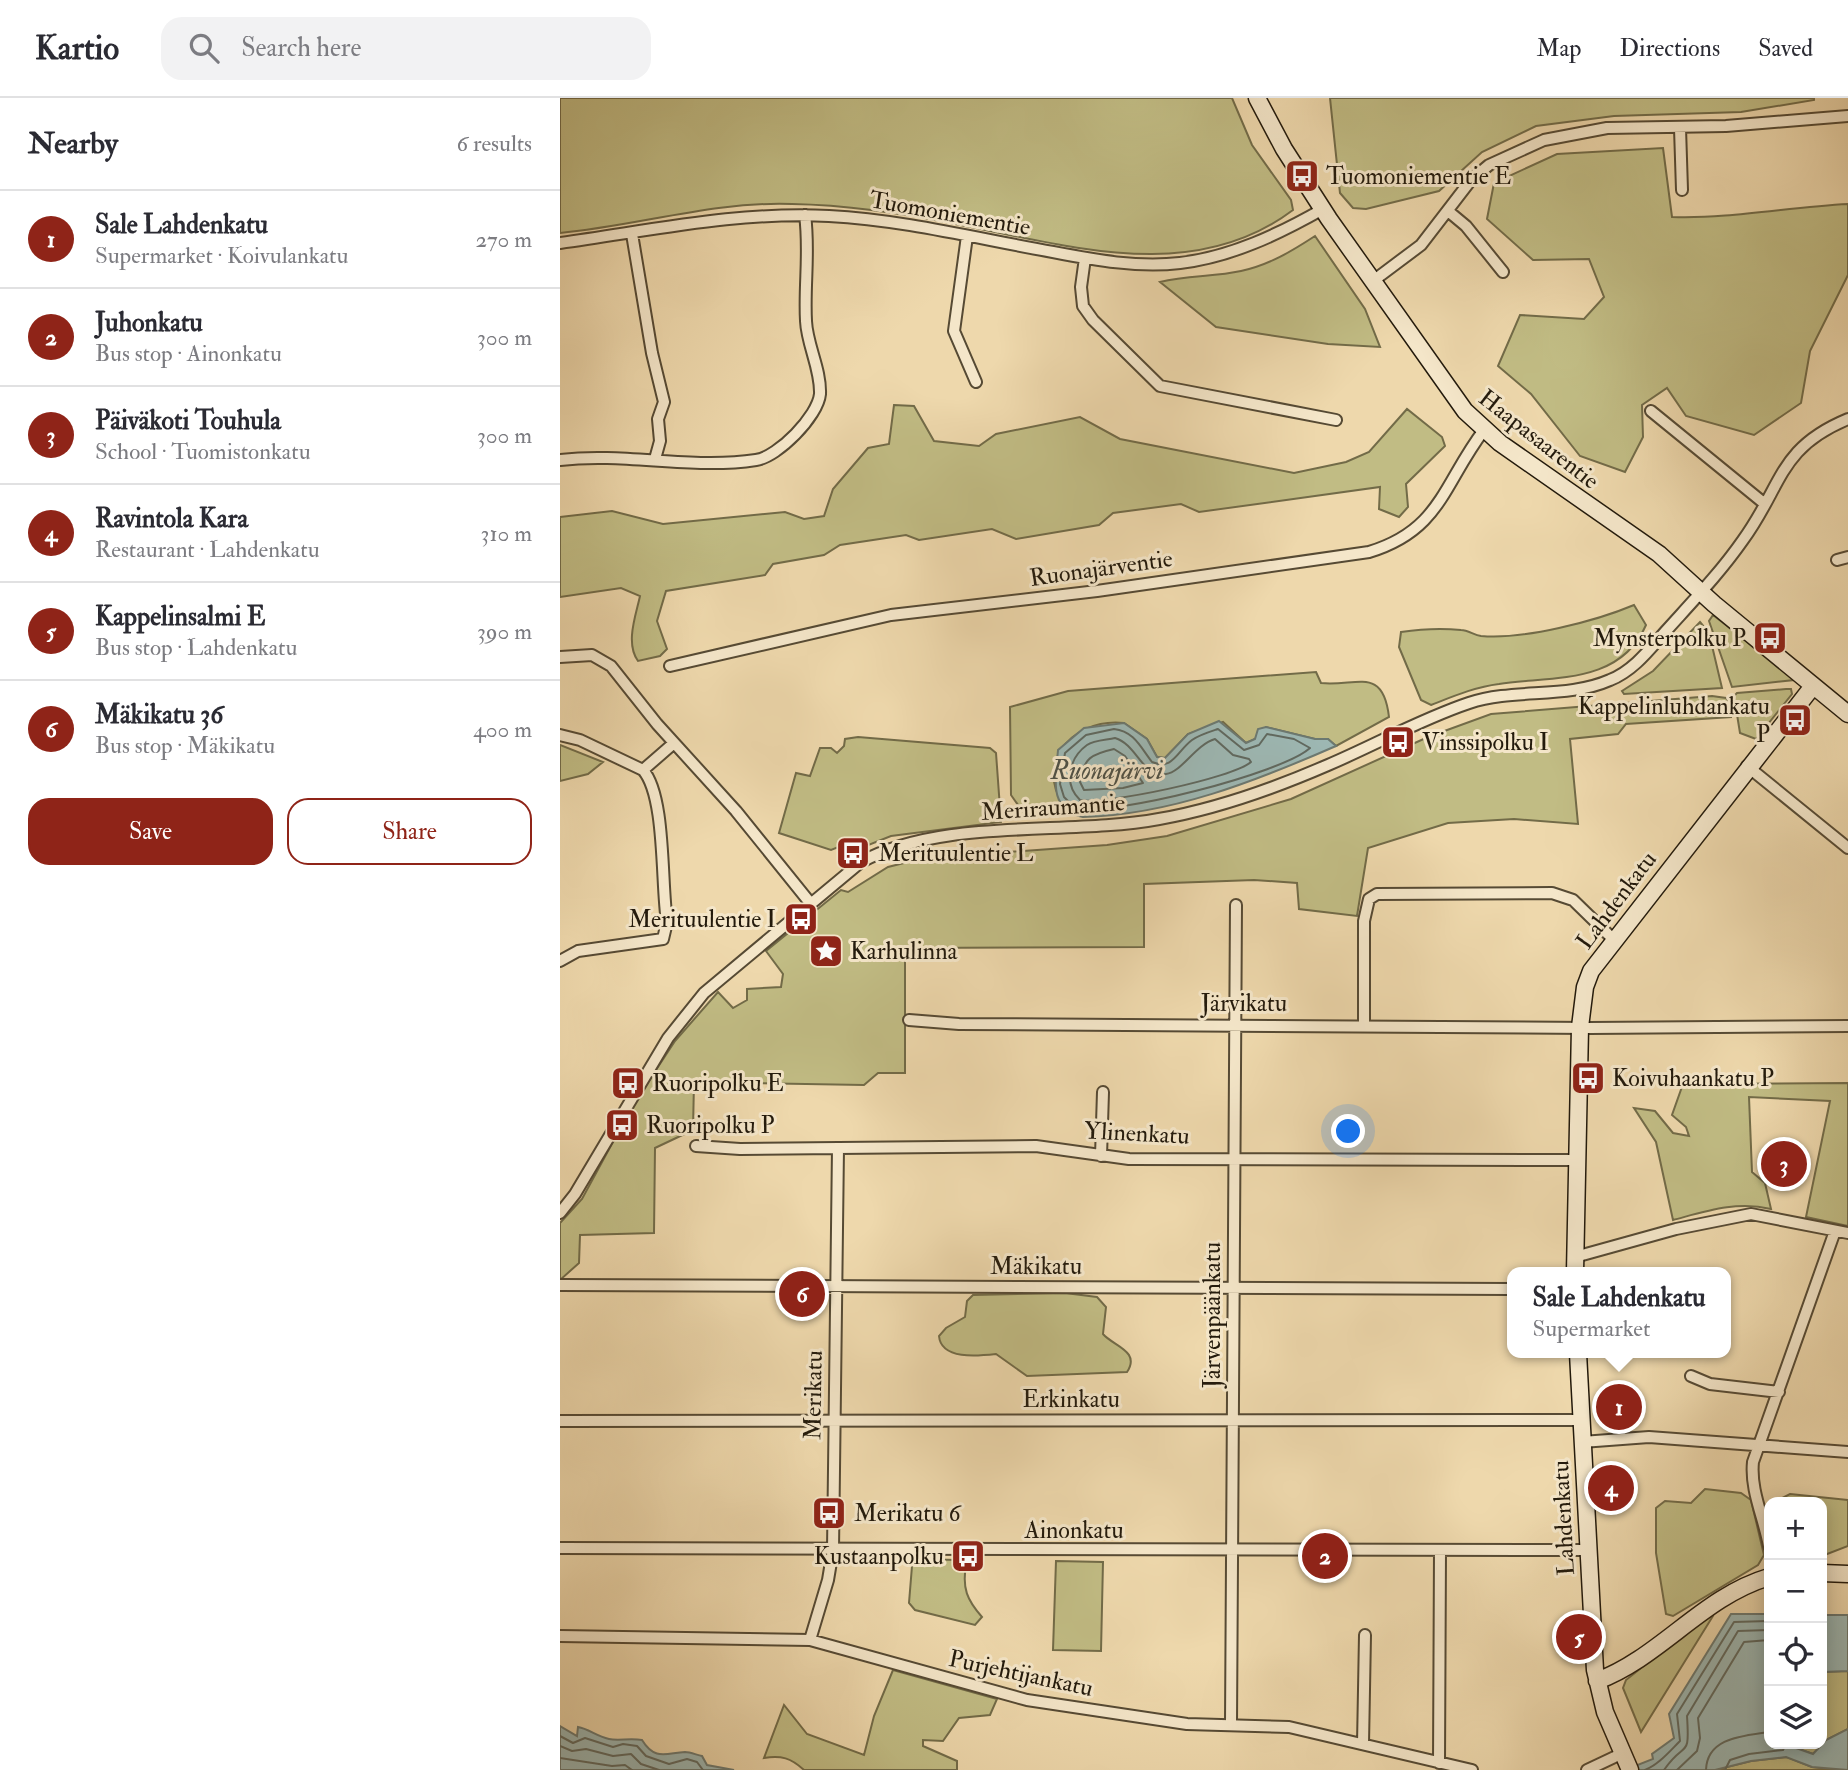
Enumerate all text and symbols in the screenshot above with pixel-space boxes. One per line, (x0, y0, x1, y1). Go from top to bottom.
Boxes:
search box (161, 17, 651, 80)
text: Kartio (35, 28, 119, 69)
icon: search (185, 29, 223, 67)
text: Search here (241, 32, 361, 64)
text: Map (1536, 33, 1581, 64)
text: Directions (1619, 33, 1720, 64)
text: Saved (1758, 33, 1813, 64)
text: Nearby (28, 125, 118, 162)
text: 6 results (457, 129, 532, 158)
bus stop icon: Tuomoniementie E (1283, 157, 1321, 195)
place label: Tuomoniementie E (1326, 161, 1511, 192)
street label: Tuomoniementie (867, 184, 1033, 243)
text: Sale Lahdenkatu (95, 209, 268, 241)
text: 1 (47, 225, 55, 254)
text: 270 m (475, 225, 532, 254)
text: Supermarket · Koivulankatu (95, 241, 348, 270)
text: Juhonkatu (95, 307, 203, 339)
text: 2 (45, 323, 57, 352)
text: 300 m (477, 323, 532, 352)
text: Bus stop · Ainonkatu (95, 339, 282, 368)
street label: Haapasaarentie (1472, 383, 1605, 496)
text: Päiväkoti Touhula (95, 405, 281, 437)
text: 3 (47, 421, 55, 450)
text: 300 m (477, 421, 532, 450)
text: School · Tuomistonkatu (95, 437, 311, 466)
text: Ravintola Kara (95, 503, 248, 535)
text: 4 (45, 519, 57, 548)
text: 310 m (481, 519, 532, 548)
text: Restaurant · Lahdenkatu (95, 535, 320, 564)
street label: Ruonajärventie (1028, 543, 1175, 594)
text: Kappelinsalmi E (95, 601, 266, 633)
text: 5 (46, 617, 56, 646)
text: 390 m (477, 617, 532, 646)
bus stop icon: Mynsterpolku P (1751, 619, 1789, 657)
place label: Mynsterpolku P (1593, 623, 1746, 654)
text: Bus stop · Lahdenkatu (95, 633, 297, 662)
place label: Kappelinluhdankatu P (1578, 691, 1770, 750)
text: Mäkikatu 36 (95, 699, 223, 731)
bus stop icon: Kappelinluhdankatu P (1776, 701, 1814, 739)
text: 6 (45, 715, 57, 744)
text: 400 m (473, 715, 532, 744)
bus stop icon: Vinssipolku I (1379, 723, 1417, 761)
place label: Vinssipolku I (1422, 727, 1549, 758)
text: Bus stop · Mäkikatu (95, 731, 275, 760)
water label: Ruonajärvi (1050, 755, 1163, 787)
street label: Meriraumantie (980, 787, 1126, 828)
button: Save (28, 798, 273, 865)
button: Share (287, 798, 532, 865)
bus stop icon: Merituulentie L (834, 834, 872, 872)
place label: Merituulentie L (878, 838, 1034, 869)
street label: Lahdenkatu (1569, 845, 1664, 956)
bus stop icon: Merituulentie I (782, 900, 820, 938)
place label: Merituulentie I (628, 904, 776, 935)
place icon: Karhulinna (807, 932, 845, 970)
place label: Karhulinna (850, 936, 959, 967)
street label: Järvikatu (1200, 988, 1287, 1019)
bus stop icon: Koivuhaankatu P (1569, 1059, 1607, 1097)
place label: Koivuhaankatu P (1612, 1063, 1774, 1094)
bus stop icon: Ruoripolku E (609, 1064, 647, 1102)
place label: Ruoripolku E (652, 1068, 784, 1099)
bus stop icon: Ruoripolku P (603, 1106, 641, 1144)
place label: Ruoripolku P (646, 1110, 775, 1141)
your location (1331, 1114, 1365, 1148)
street label: Ylinenkatu (1084, 1115, 1190, 1152)
pin: 3 (1761, 1138, 1807, 1190)
street label: Järvenpäänkatu (1197, 1242, 1228, 1389)
street label: Mäkikatu (990, 1251, 1082, 1282)
popup (1507, 1267, 1731, 1358)
pin: 6 (779, 1268, 825, 1320)
text: Sale Lahdenkatu (1532, 1282, 1706, 1314)
text: Supermarket (1532, 1314, 1650, 1343)
street label: Merikatu (797, 1350, 830, 1440)
pin: 1 (1596, 1381, 1642, 1433)
street label: Erkinkatu (1022, 1384, 1120, 1415)
street label: Lahdenkatu (1545, 1460, 1582, 1576)
pin: 4 (1588, 1462, 1634, 1514)
bus stop icon: Merikatu 6 (810, 1494, 848, 1532)
map controls (1764, 1497, 1827, 1749)
button: + (1764, 1497, 1827, 1560)
place label: Merikatu 6 (854, 1498, 963, 1529)
street label: Ainonkatu (1023, 1515, 1124, 1546)
pin: 2 (1302, 1530, 1348, 1582)
bus stop icon: Kustaanpolku (949, 1537, 987, 1575)
place label: Kustaanpolku (814, 1541, 944, 1572)
button: − (1764, 1560, 1827, 1623)
pin: 5 (1556, 1611, 1602, 1663)
button: locate (1764, 1623, 1827, 1686)
street label: Purjehtijankatu (946, 1643, 1096, 1704)
button: layers (1764, 1686, 1827, 1749)

